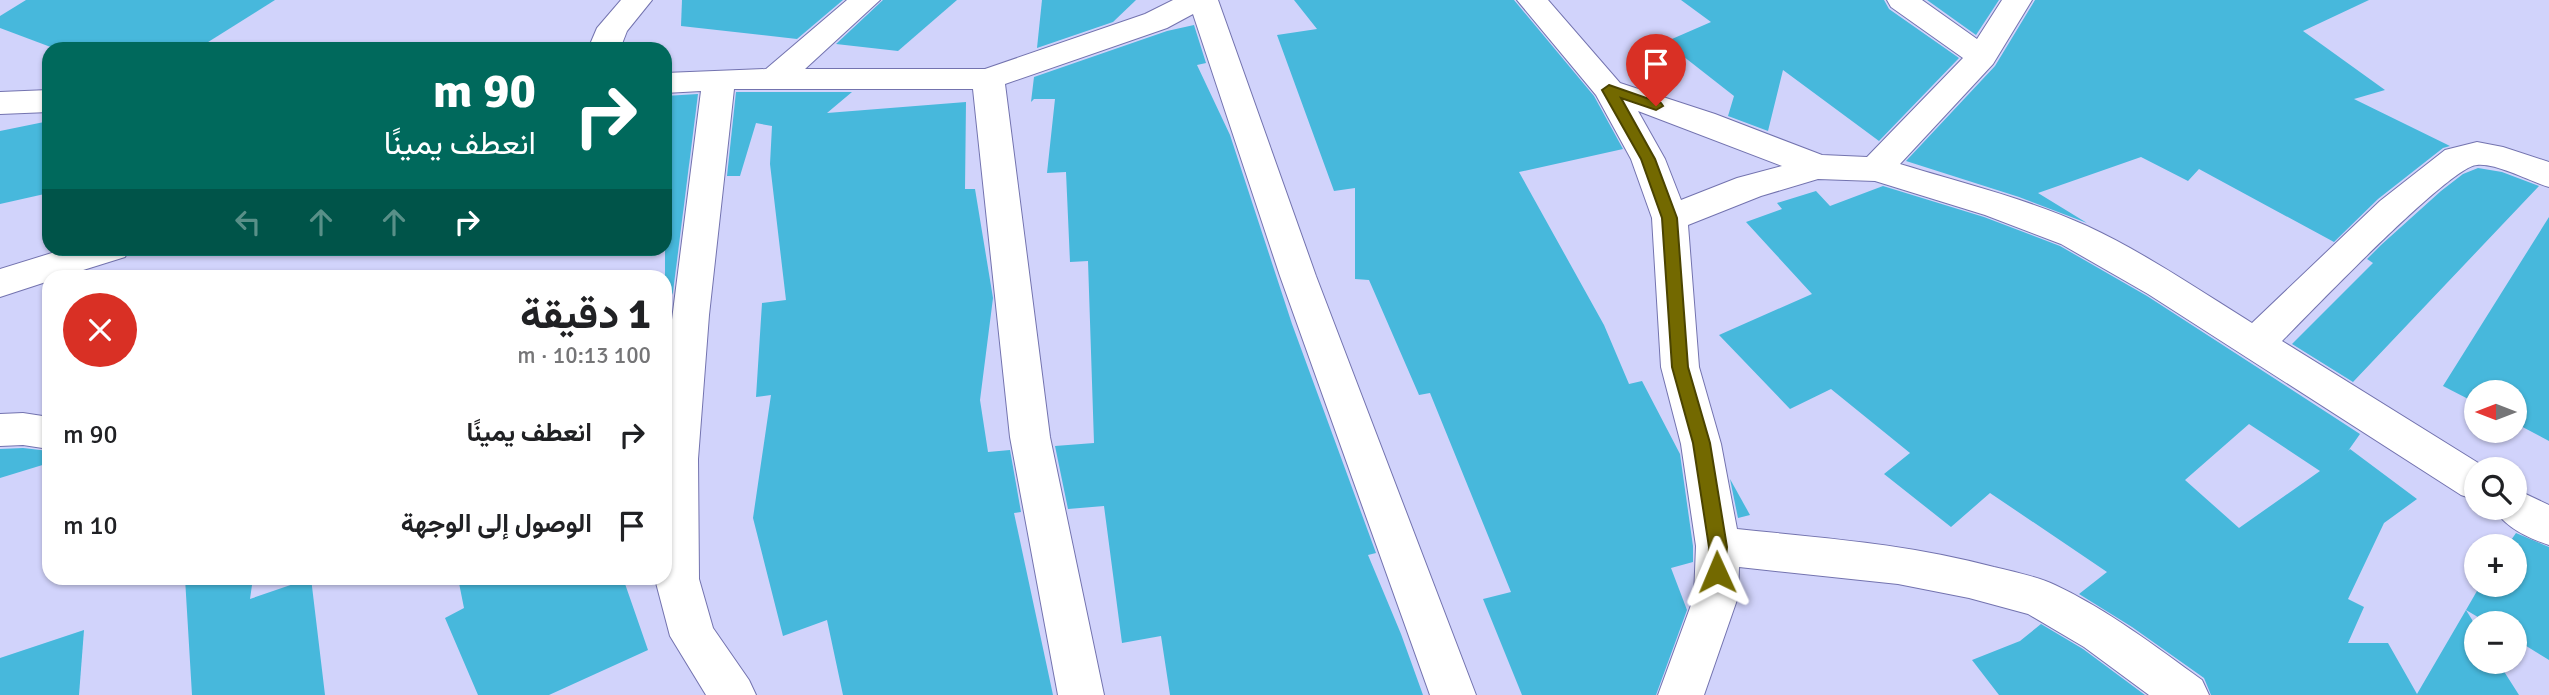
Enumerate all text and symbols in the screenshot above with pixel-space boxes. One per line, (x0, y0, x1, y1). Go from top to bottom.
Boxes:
pin (1626, 34, 1686, 106)
icon: arrive (1637, 45, 1675, 83)
text: 90 m (433, 61, 536, 121)
icon: right (560, 70, 651, 161)
text: انعطف يمينًا (384, 124, 536, 163)
icon: left (229, 203, 267, 241)
icon: ahead (302, 203, 340, 241)
icon: ahead (375, 203, 413, 241)
icon: right (448, 203, 486, 241)
text: 1 دقيقة (520, 289, 651, 340)
button: close (63, 293, 137, 367)
text: 100 m · 10:13 (517, 341, 651, 370)
north arrow (2464, 380, 2527, 443)
map controls (2464, 380, 2527, 674)
icon: right (613, 416, 651, 454)
text: انعطف يمينًا (466, 417, 592, 449)
text: 90 m (63, 419, 118, 451)
button: search (2464, 457, 2527, 520)
icon: arrive (613, 507, 651, 545)
text: الوصول إلى الوجهة (401, 508, 592, 540)
text: 10 m (63, 510, 118, 542)
button: + (2464, 534, 2527, 597)
position arrow (1680, 535, 1754, 609)
button: − (2464, 611, 2527, 674)

